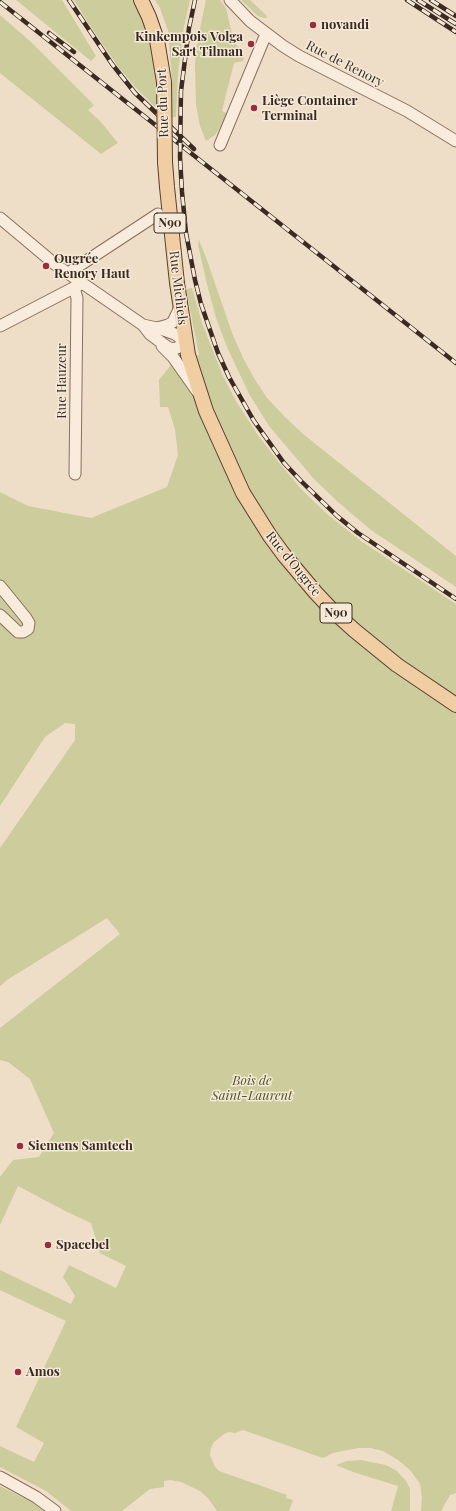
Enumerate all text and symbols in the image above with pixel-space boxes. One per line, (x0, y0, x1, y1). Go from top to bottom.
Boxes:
place label: novandi (321, 17, 369, 33)
marker: novandi (308, 20, 318, 30)
place label: Kinkempois Volga Sart Tilman (135, 29, 243, 60)
street label: Rue de Renory (303, 38, 387, 90)
marker: Kinkempois Volga Sart Tilman (246, 39, 256, 49)
street label: Rue du Port (154, 68, 172, 138)
place label: Liège Container Terminal (262, 93, 358, 124)
marker: Liège Container Terminal (249, 103, 259, 113)
road number: N90 (154, 213, 186, 233)
street label: Rue Michiels (166, 250, 190, 326)
place label: Ougrée Renory Haut (54, 251, 130, 282)
marker: Ougrée Renory Haut (41, 261, 51, 271)
street label: Rue Hauzeur (54, 343, 70, 419)
street label: Rue d'Ougrée (262, 529, 324, 599)
road number: N90 (320, 603, 352, 623)
park label: Bois de Saint-Laurent (212, 1073, 292, 1104)
place label: Siemens Samtech (28, 1138, 133, 1154)
marker: Siemens Samtech (15, 1141, 25, 1151)
place label: Spacebel (56, 1237, 109, 1253)
marker: Spacebel (43, 1240, 53, 1250)
place label: Amos (26, 1364, 60, 1380)
marker: Amos (13, 1367, 23, 1377)

